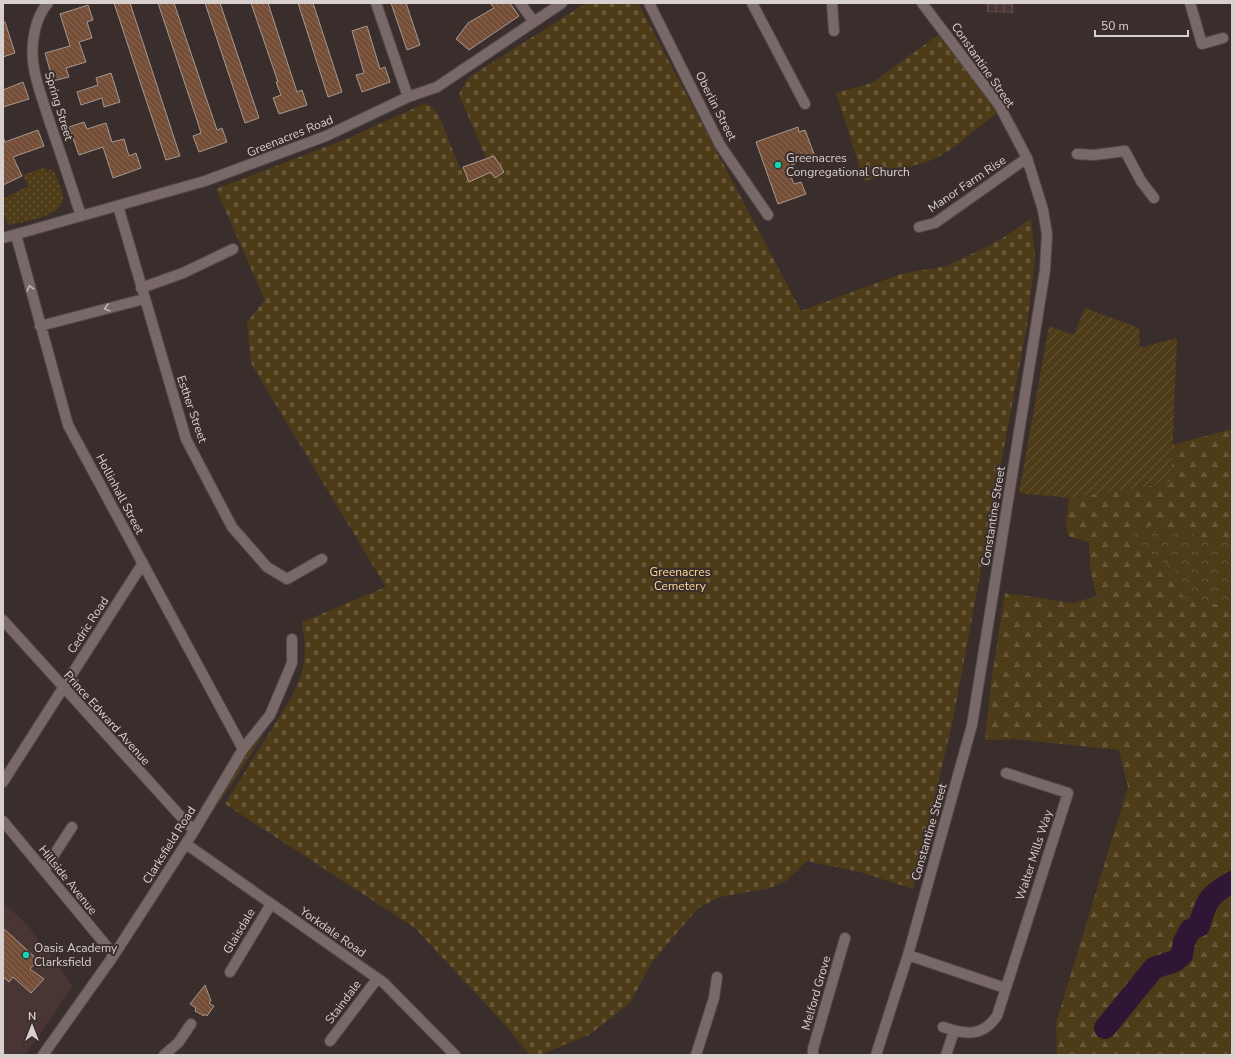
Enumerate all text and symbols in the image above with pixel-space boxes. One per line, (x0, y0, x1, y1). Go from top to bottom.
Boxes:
scale bar (1095, 12, 1188, 38)
text: 50 m (1101, 18, 1129, 34)
street label: Constantine Street (948, 19, 1019, 111)
street label: Oberlin Street (692, 69, 741, 144)
street label: Spring Street (41, 70, 77, 143)
street label: Greenacres Road (244, 111, 336, 161)
place label: Greenacres Congregational Church (786, 150, 910, 180)
street label: Manor Farm Rise (925, 152, 1009, 216)
marker: Greenacres Congregational Church (773, 160, 783, 170)
one-way arrow (26, 285, 35, 292)
one-way arrow (103, 304, 110, 312)
street label: Esther Street (173, 373, 211, 446)
street label: Hollinhall Street (92, 451, 148, 538)
street label: Constantine Street (977, 464, 1009, 567)
park label: Greenacres Cemetery (650, 564, 711, 594)
street label: Cedric Road (64, 594, 112, 656)
street label: Prince Edward Avenue (60, 667, 154, 769)
street label: Constantine Street (907, 781, 951, 882)
street label: Clarksfield Road (139, 803, 199, 887)
street label: Walter Mills Way (1012, 807, 1056, 902)
street label: Hillside Avenue (35, 842, 101, 918)
street label: Yorkdale Road (296, 903, 369, 961)
street label: Glaisdale (219, 905, 259, 957)
place label: Oasis Academy Clarksfield (34, 940, 118, 970)
marker: Oasis Academy Clarksfield (21, 950, 31, 960)
street label: Melford Grove (798, 954, 834, 1032)
street label: Staindale (321, 977, 365, 1027)
north arrow (12, 1006, 52, 1046)
text: N (28, 1009, 36, 1024)

